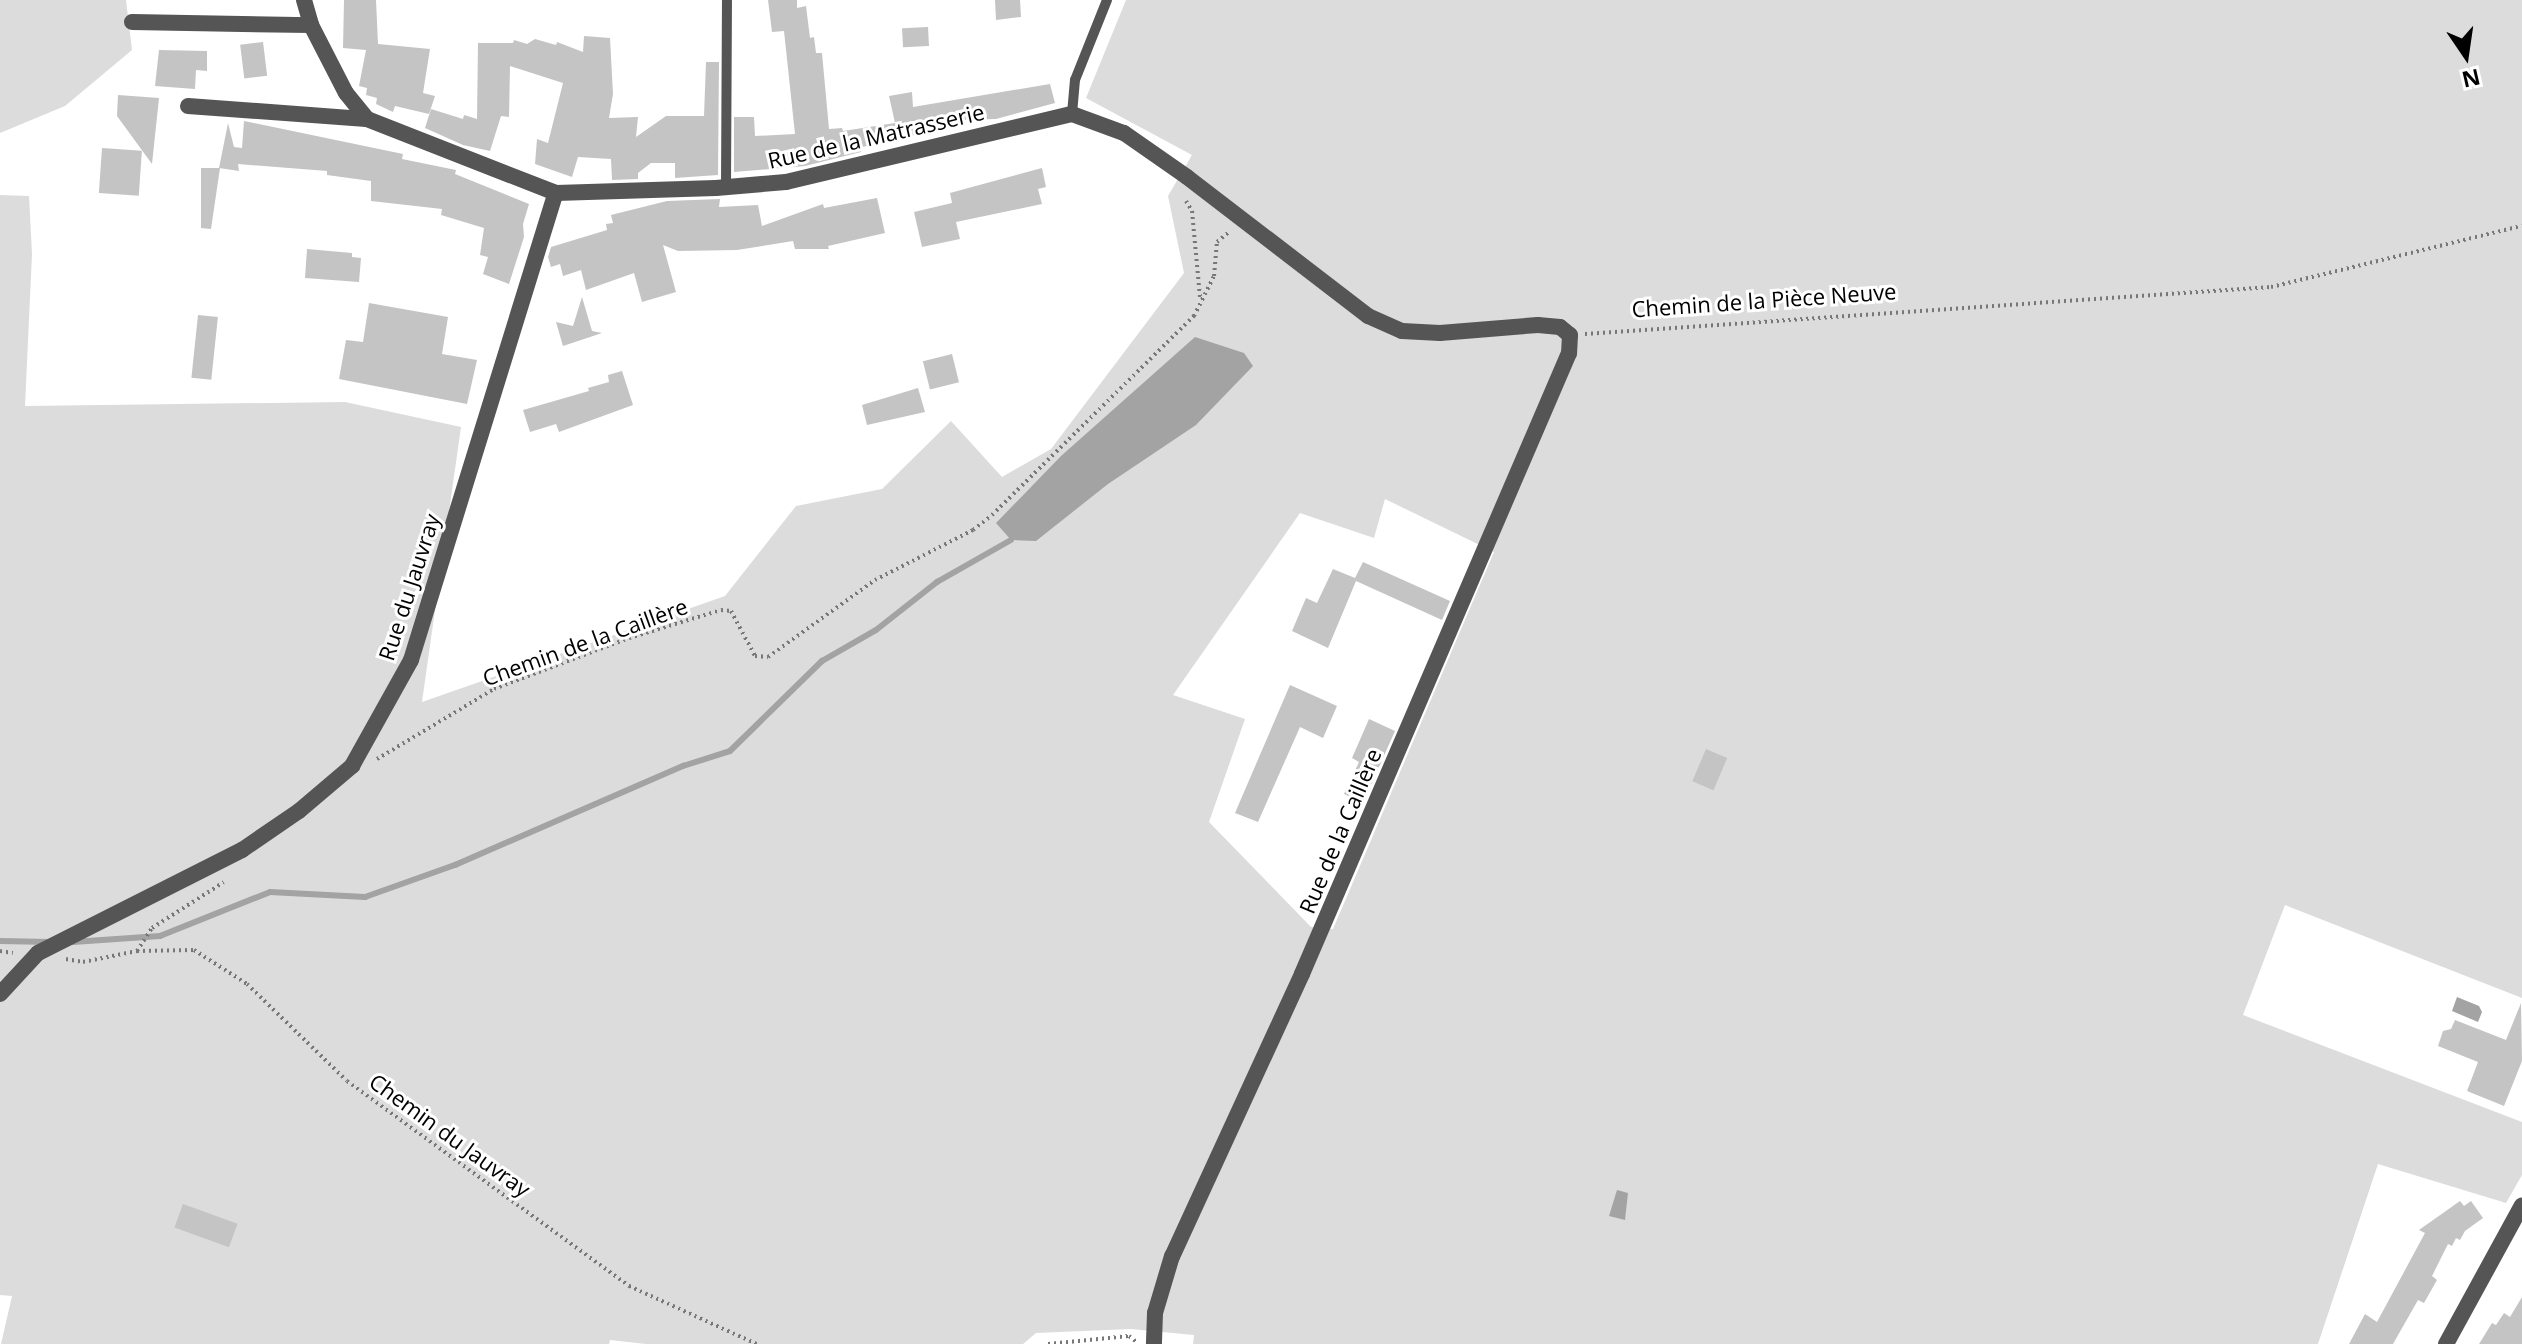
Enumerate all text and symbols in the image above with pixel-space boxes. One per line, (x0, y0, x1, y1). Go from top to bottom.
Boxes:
north arrow (2426, 16, 2506, 96)
text: N (2459, 63, 2483, 96)
street label: Rue de la Matrasserie (765, 98, 987, 174)
street label: Chemin de la Pièce Neuve (1631, 278, 1897, 322)
street label: Rue du Jauvray (373, 510, 445, 664)
street label: Chemin de la Caillère (479, 593, 691, 691)
street label: Rue de la Caillère (1293, 745, 1387, 917)
street label: Chemin du Jauvray (364, 1068, 536, 1202)

